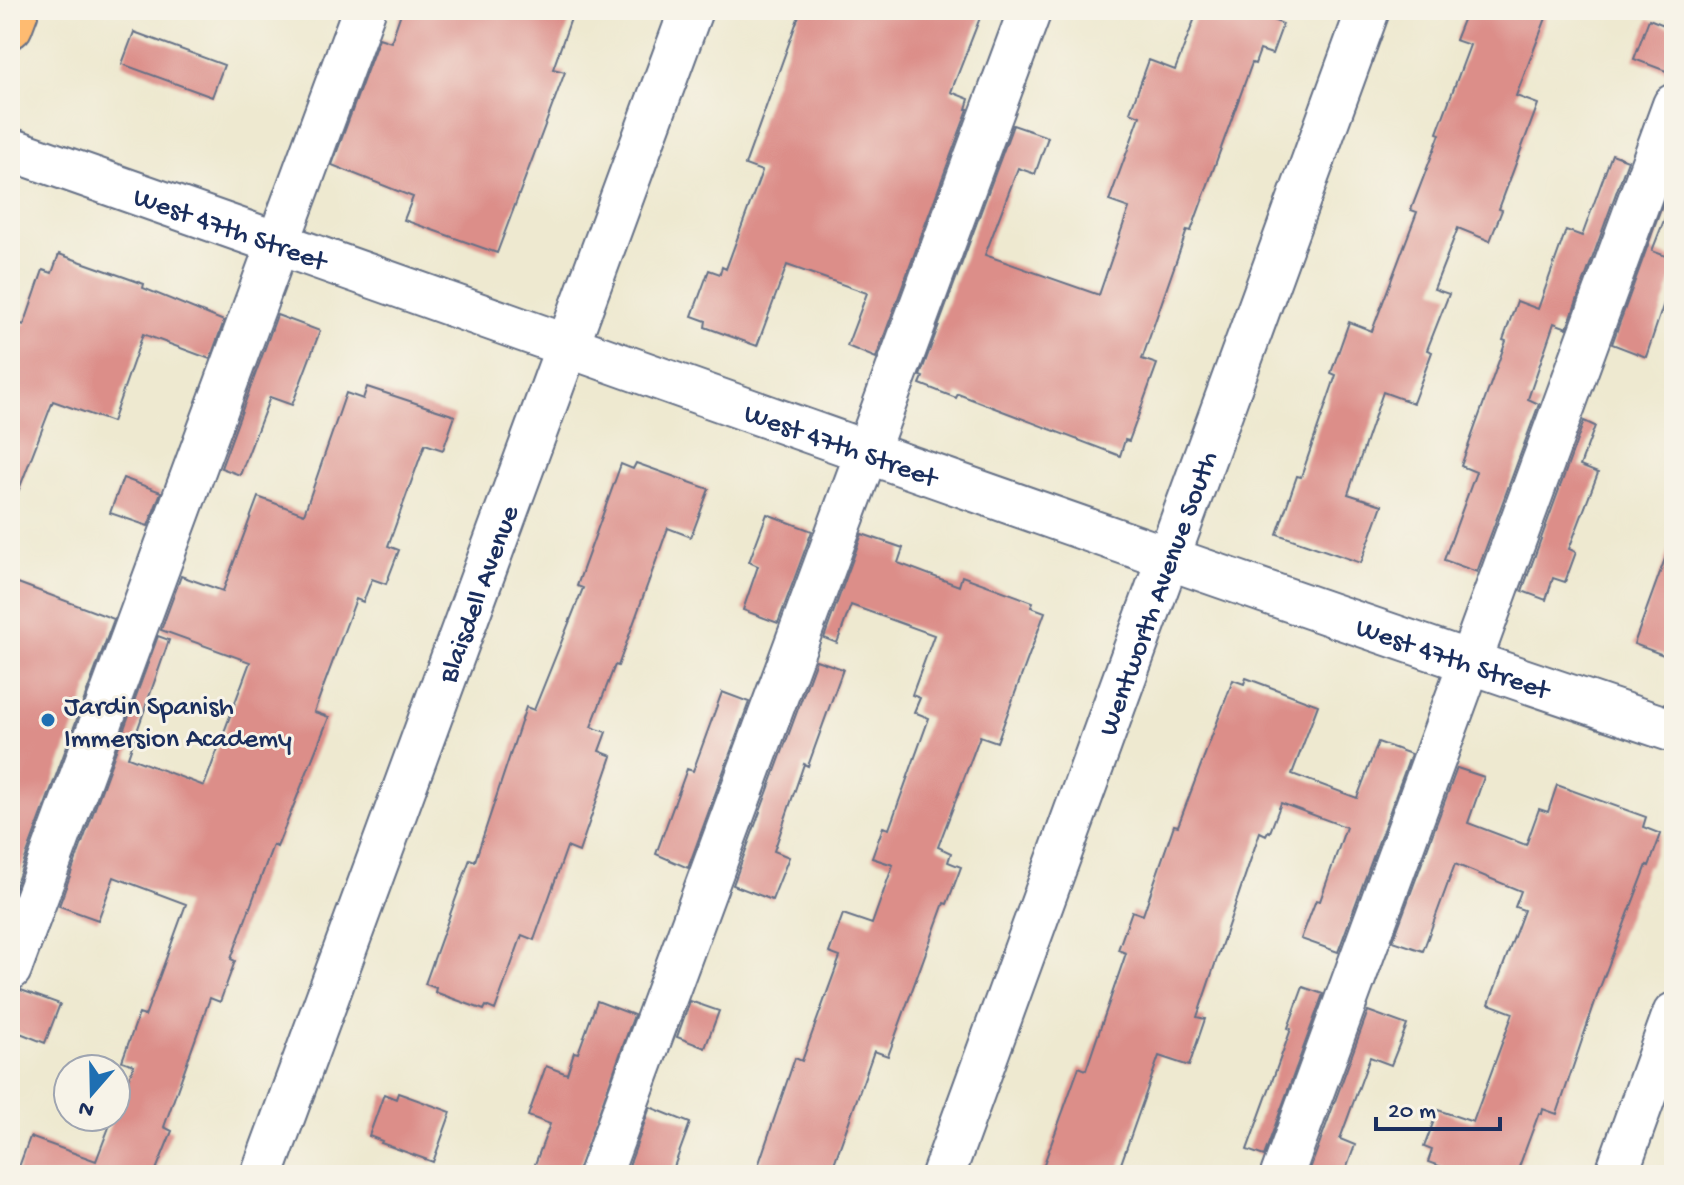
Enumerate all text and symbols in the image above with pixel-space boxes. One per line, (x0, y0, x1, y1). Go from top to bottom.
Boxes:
street label: West 47th Street (128, 182, 333, 281)
street label: West 47th Street (739, 398, 943, 497)
street label: Wentworth Avenue South (1093, 447, 1227, 741)
street label: Blaisdell Avenue (432, 501, 528, 689)
street label: West 47th Street (1351, 612, 1555, 710)
place label: Jardin Spanish Immersion Academy (64, 692, 292, 757)
marker: Jardin Spanish Immersion Academy (39, 711, 57, 729)
north arrow (52, 1053, 132, 1133)
scale bar (1376, 1081, 1500, 1131)
text: N (75, 1093, 98, 1123)
text: 20 m (1388, 1098, 1436, 1127)

